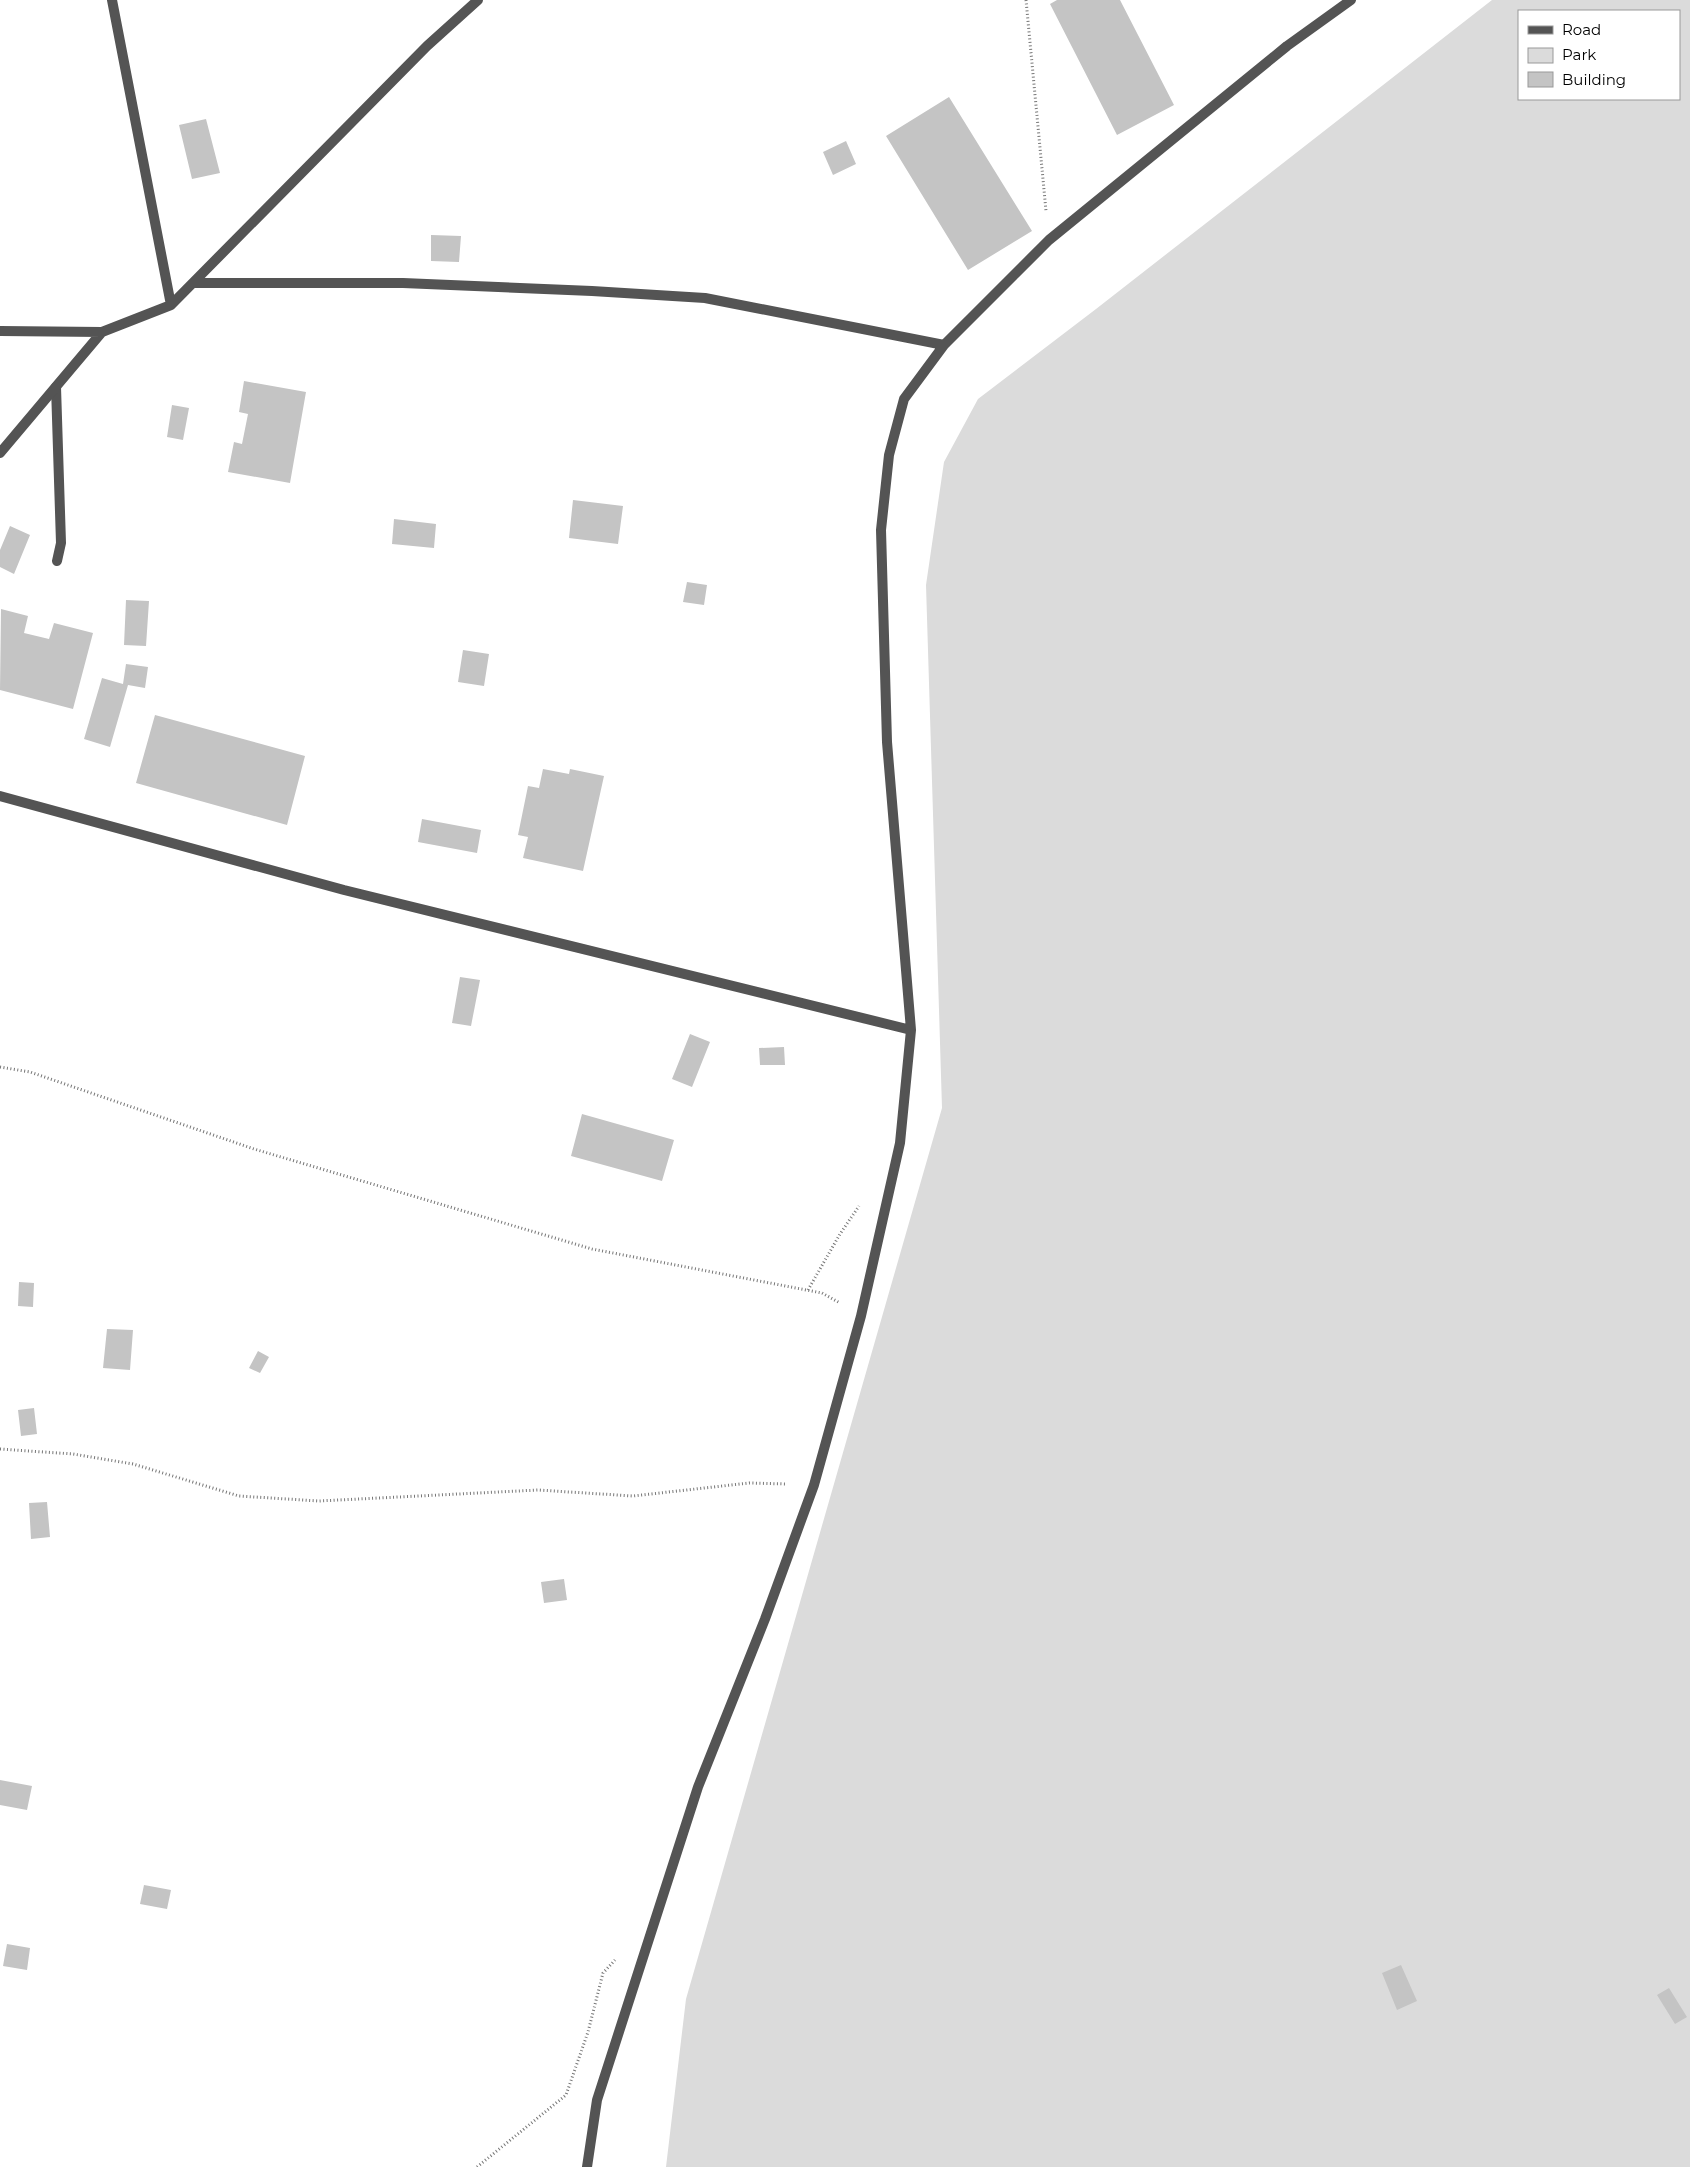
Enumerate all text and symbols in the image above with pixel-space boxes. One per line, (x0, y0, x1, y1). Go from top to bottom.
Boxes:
legend (1518, 10, 1680, 100)
text: Road (1562, 20, 1601, 39)
text: Park (1562, 45, 1596, 64)
text: Building (1562, 70, 1626, 89)

